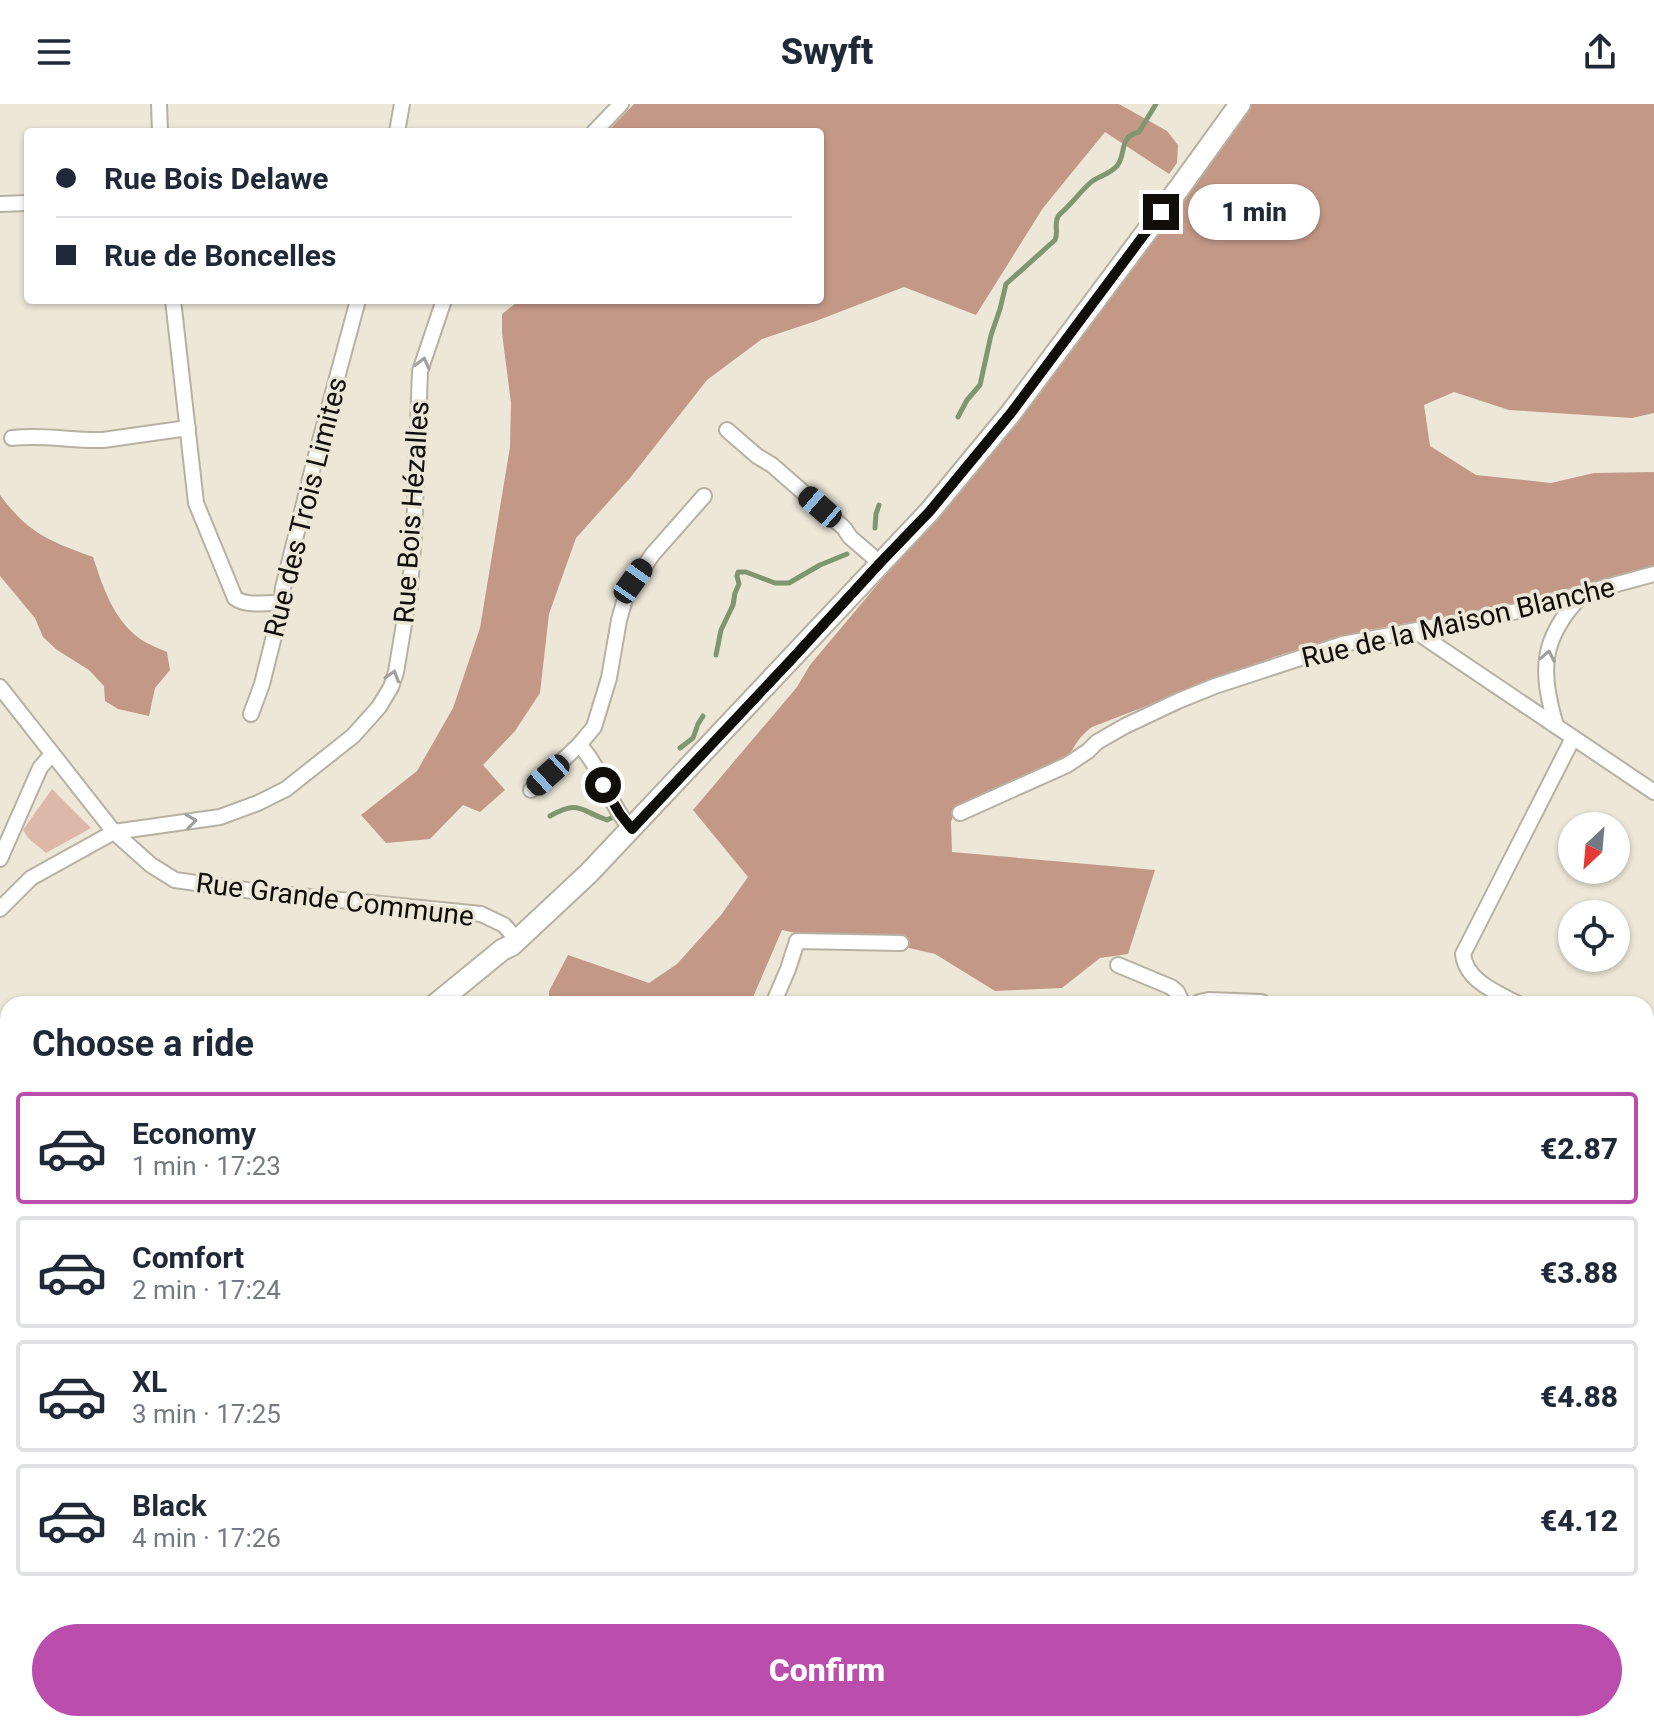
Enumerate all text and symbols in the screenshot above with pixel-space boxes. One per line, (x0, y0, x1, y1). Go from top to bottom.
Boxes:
icon: menu (32, 30, 76, 74)
icon: share (1578, 30, 1622, 74)
text: Swyft (781, 31, 873, 73)
text: Rue Bois Delawe (104, 161, 329, 196)
callout: 1 min (1189, 184, 1321, 240)
route end (1143, 194, 1179, 230)
text: 1 min (1221, 197, 1287, 227)
text: Rue de Boncelles (104, 238, 336, 273)
one-way arrow (414, 356, 431, 370)
street label: Rue des Trois Limites (257, 374, 354, 641)
street label: Rue Bois Hézalles (387, 400, 436, 624)
car (794, 482, 846, 532)
car (609, 554, 657, 608)
street label: Rue de la Maison Blanche (1298, 570, 1618, 675)
one-way arrow (1539, 649, 1556, 663)
one-way arrow (384, 670, 400, 683)
car (522, 750, 574, 800)
route start (585, 767, 621, 803)
north arrow (1558, 812, 1630, 884)
map controls (1558, 812, 1630, 972)
one-way arrow (184, 813, 198, 830)
street label: Rue Grande Commune (194, 866, 476, 933)
button: locate (1558, 900, 1630, 972)
text: Choose a ride (32, 1023, 254, 1065)
icon: car (36, 1112, 108, 1184)
text: Economy (132, 1116, 256, 1151)
text: €2.87 (1540, 1131, 1618, 1166)
text: 1 min · 17:23 (132, 1151, 281, 1181)
icon: car (36, 1236, 108, 1308)
text: Comfort (132, 1240, 244, 1275)
text: €3.88 (1540, 1255, 1618, 1290)
text: 2 min · 17:24 (132, 1275, 281, 1305)
icon: car (36, 1360, 108, 1432)
text: XL (132, 1364, 167, 1399)
text: €4.88 (1540, 1379, 1618, 1414)
text: 3 min · 17:25 (132, 1399, 281, 1429)
icon: car (36, 1484, 108, 1556)
text: Black (132, 1488, 207, 1523)
text: €4.12 (1540, 1503, 1618, 1538)
text: 4 min · 17:26 (132, 1523, 281, 1553)
button: Confirm (32, 1624, 1622, 1716)

